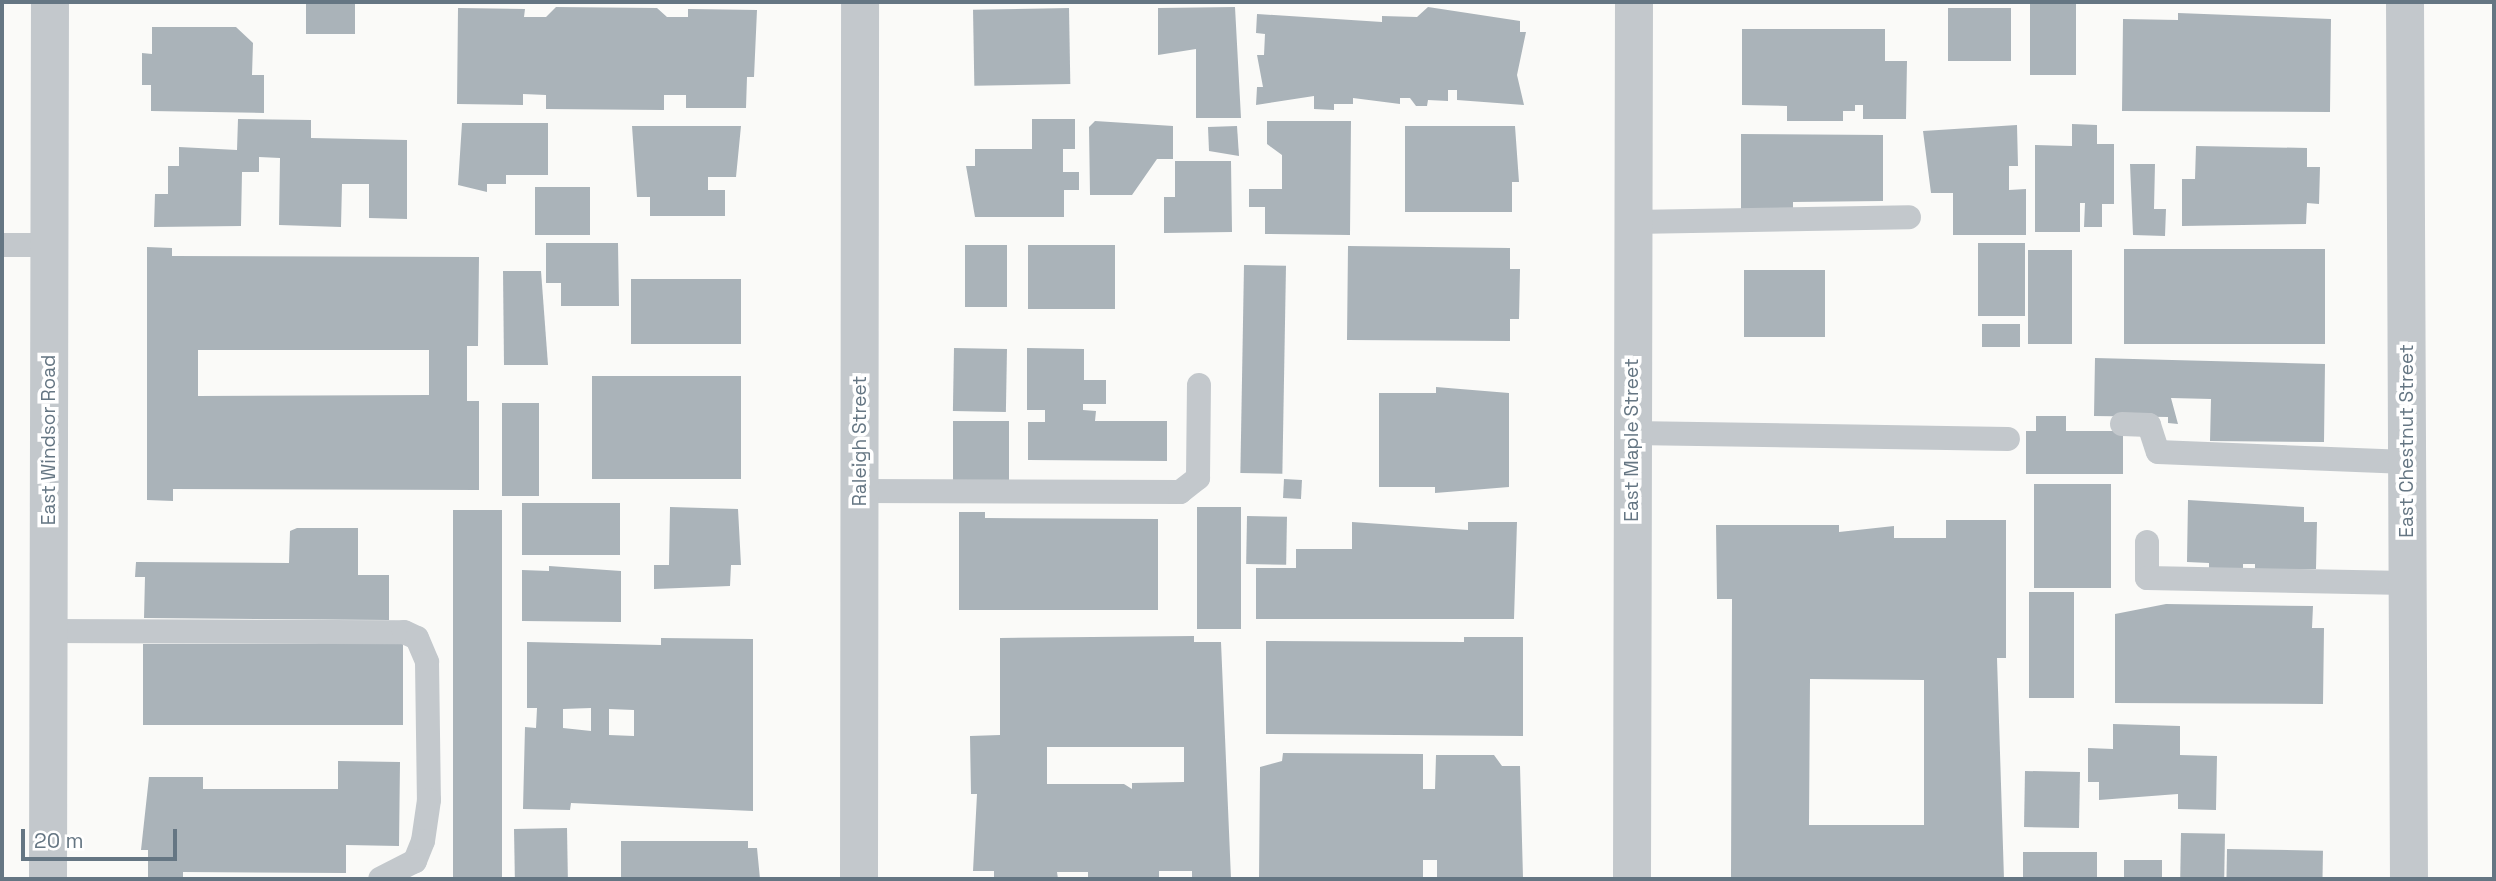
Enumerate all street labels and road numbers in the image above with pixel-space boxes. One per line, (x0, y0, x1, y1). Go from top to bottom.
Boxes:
street label: East Chestnut Street (2396, 344, 2418, 538)
street label: East Windsor Road (38, 355, 60, 525)
street label: East Maple Street (1621, 358, 1643, 522)
street label: Raleigh Street (849, 376, 871, 506)

